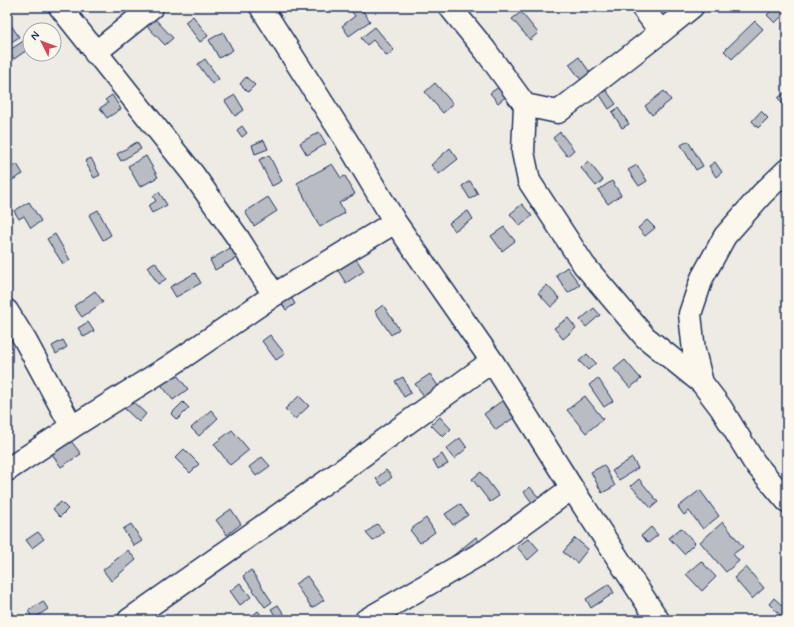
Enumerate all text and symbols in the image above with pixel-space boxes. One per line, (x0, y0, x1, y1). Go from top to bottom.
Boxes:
north arrow (22, 22, 62, 62)
text: N (28, 29, 43, 43)

